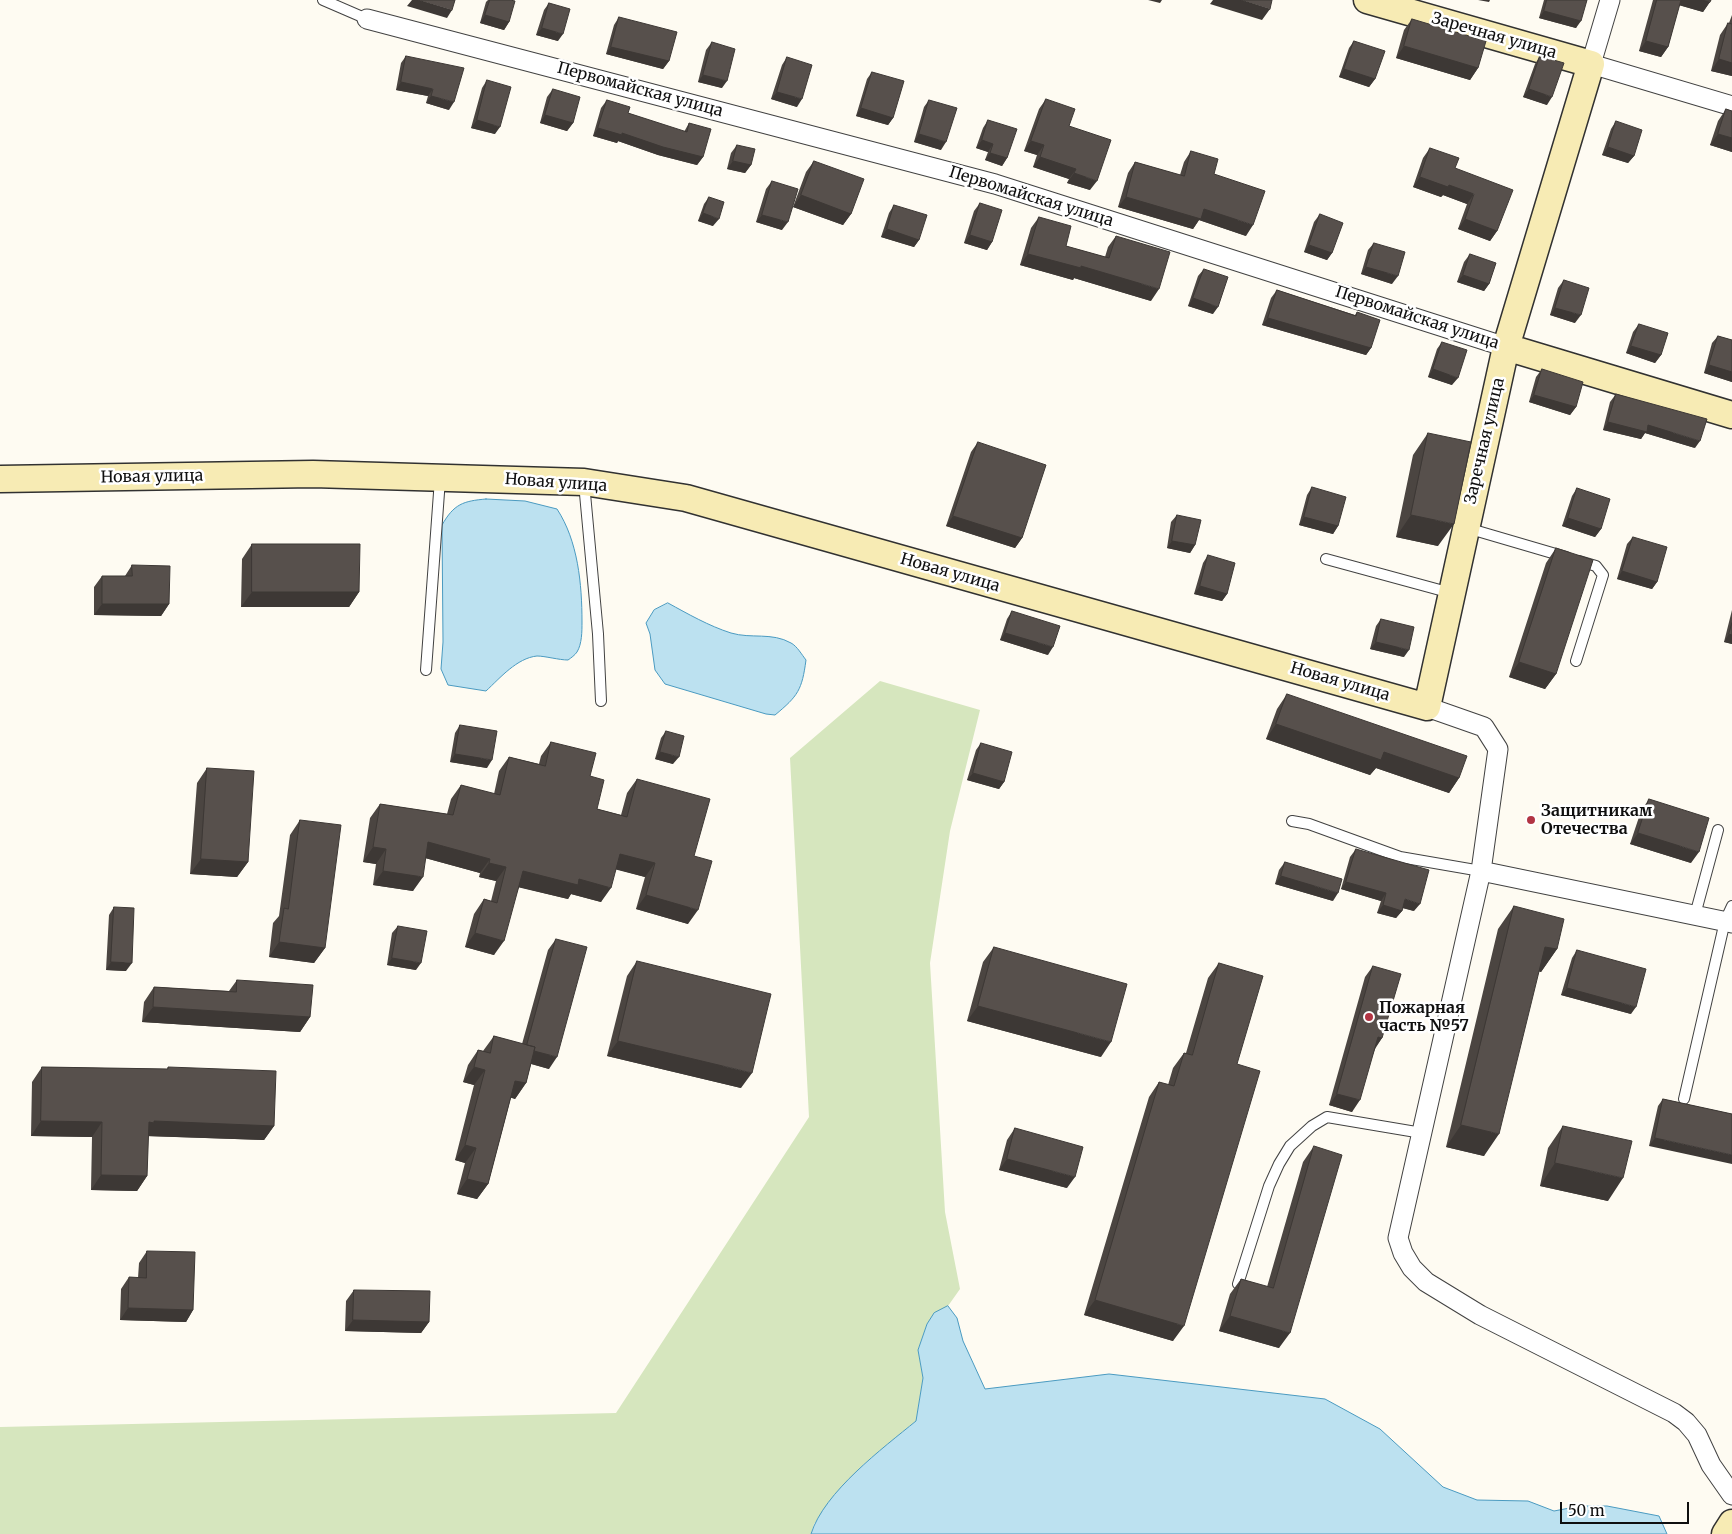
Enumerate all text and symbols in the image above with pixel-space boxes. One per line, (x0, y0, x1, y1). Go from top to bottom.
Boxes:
street label: Заречная улица (1429, 9, 1559, 63)
street label: Первомайская улица (555, 59, 725, 121)
street label: Первомайская улица (947, 163, 1115, 231)
street label: Первомайская улица (1333, 282, 1501, 354)
street label: Заречная улица (1461, 376, 1509, 506)
street label: Новая улица (101, 467, 203, 487)
street label: Новая улица (504, 470, 608, 496)
street label: Новая улица (898, 550, 1002, 596)
street label: Новая улица (1288, 659, 1392, 705)
place label: Защитникам Отечества (1541, 801, 1652, 839)
marker: Защитникам Отечества (1525, 814, 1537, 826)
place label: Пожарная часть №57 (1379, 998, 1469, 1036)
marker: Пожарная часть №57 (1363, 1011, 1375, 1023)
scale bar (1562, 1492, 1691, 1524)
text: 50 m (1568, 1501, 1605, 1520)

